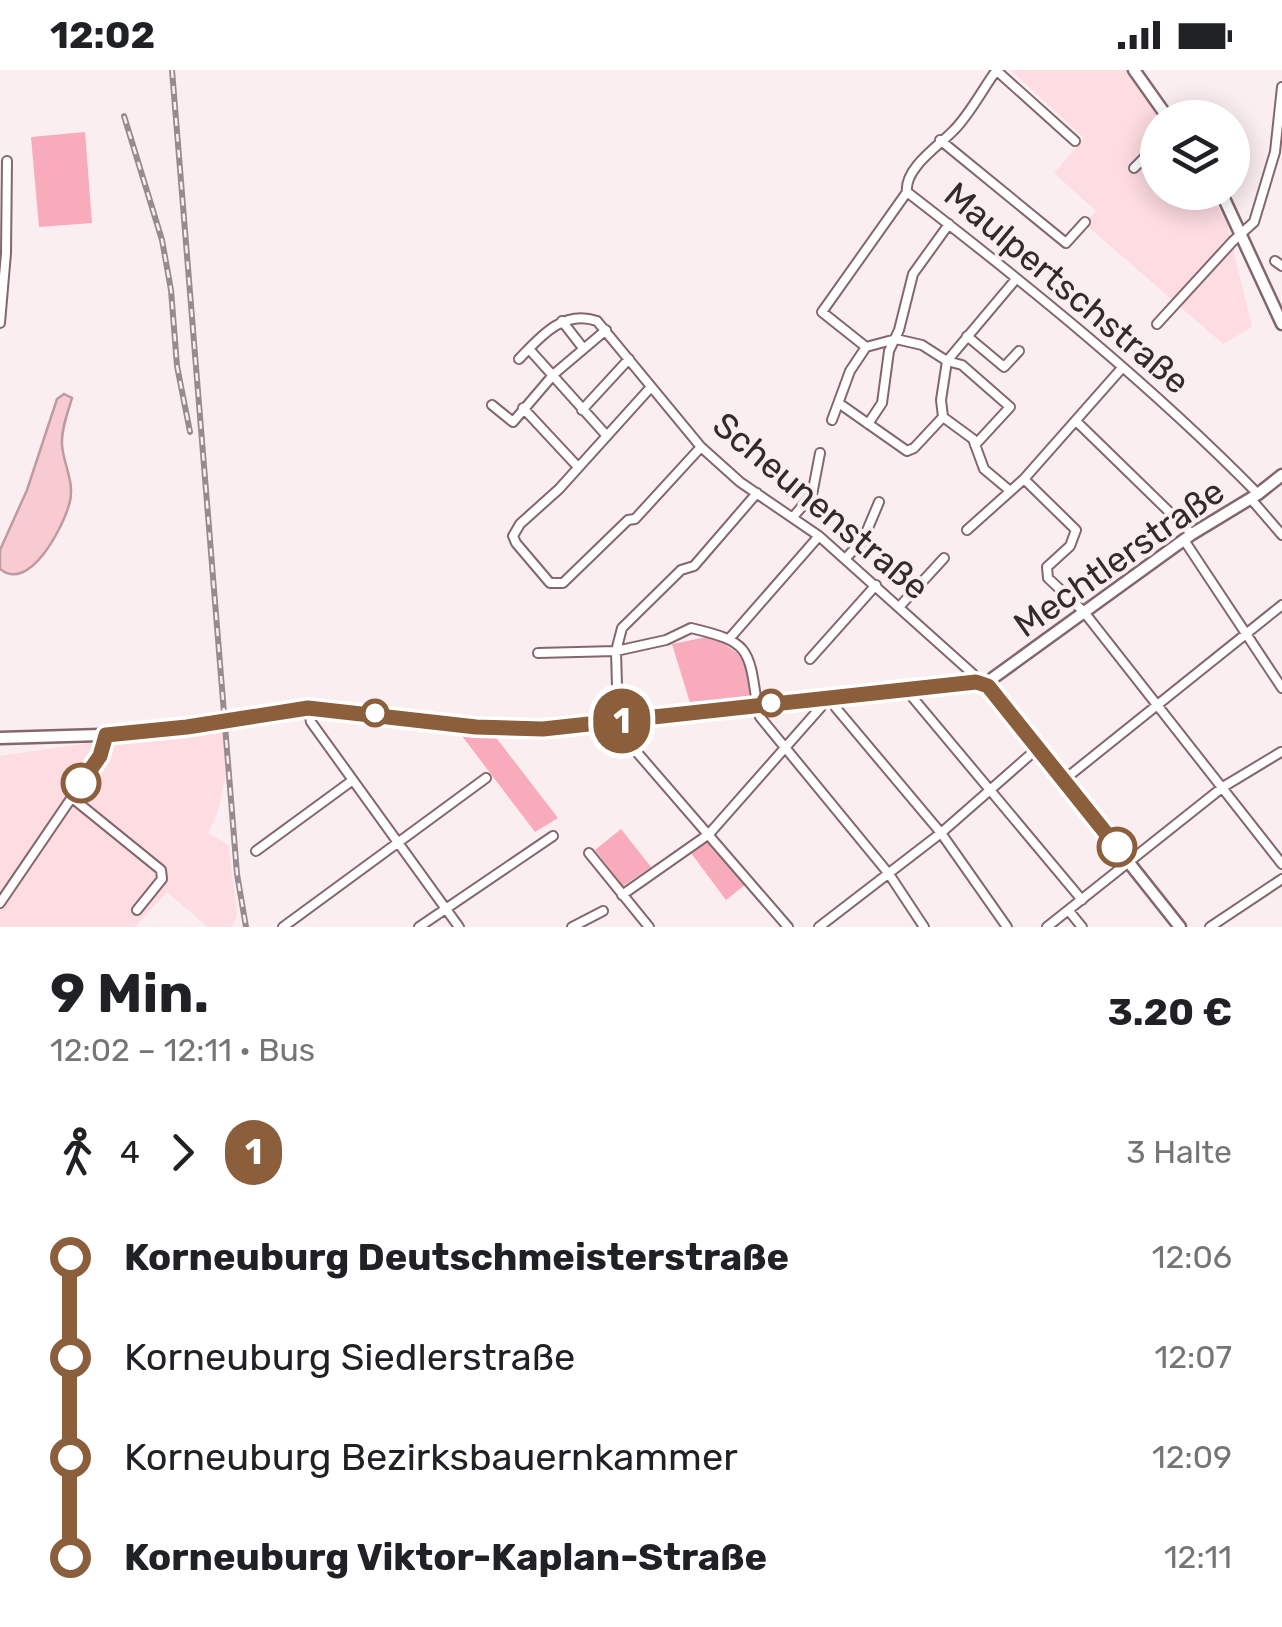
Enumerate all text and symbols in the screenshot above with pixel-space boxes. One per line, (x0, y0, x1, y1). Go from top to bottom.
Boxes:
text: 12:02 (50, 12, 155, 58)
map controls (1140, 100, 1250, 210)
button: layers (1140, 100, 1250, 210)
street label: Maulpertschstraße (936, 173, 1198, 403)
street label: Scheunenstraße (704, 403, 938, 609)
street label: Mechtlerstraße (1006, 470, 1232, 646)
line badge: 1 (590, 688, 654, 754)
unlabelled marker (758, 690, 784, 716)
unlabelled marker (362, 700, 388, 726)
text: 1 (613, 700, 631, 742)
unlabelled marker (62, 764, 100, 802)
unlabelled marker (1098, 828, 1136, 866)
text: 9 Min. (50, 961, 209, 1026)
text: 3.20 € (1108, 989, 1232, 1035)
text: 12:02 – 12:11 · Bus (50, 1031, 315, 1069)
icon: walk (50, 1125, 105, 1180)
icon: forward (155, 1125, 210, 1180)
text: 1 (245, 1131, 262, 1173)
text: 4 (120, 1133, 140, 1171)
text: 3 Halte (1126, 1133, 1232, 1171)
text: Korneuburg Deutschmeisterstraße (124, 1234, 789, 1280)
text: 12:06 (1152, 1238, 1232, 1276)
text: Korneuburg Siedlerstraße (124, 1334, 575, 1380)
text: 12:07 (1155, 1338, 1232, 1376)
text: Korneuburg Bezirksbauernkammer (124, 1434, 738, 1480)
text: 12:09 (1152, 1438, 1232, 1476)
text: Korneuburg Viktor-Kaplan-Straße (124, 1534, 767, 1580)
text: 12:11 (1164, 1538, 1232, 1576)

